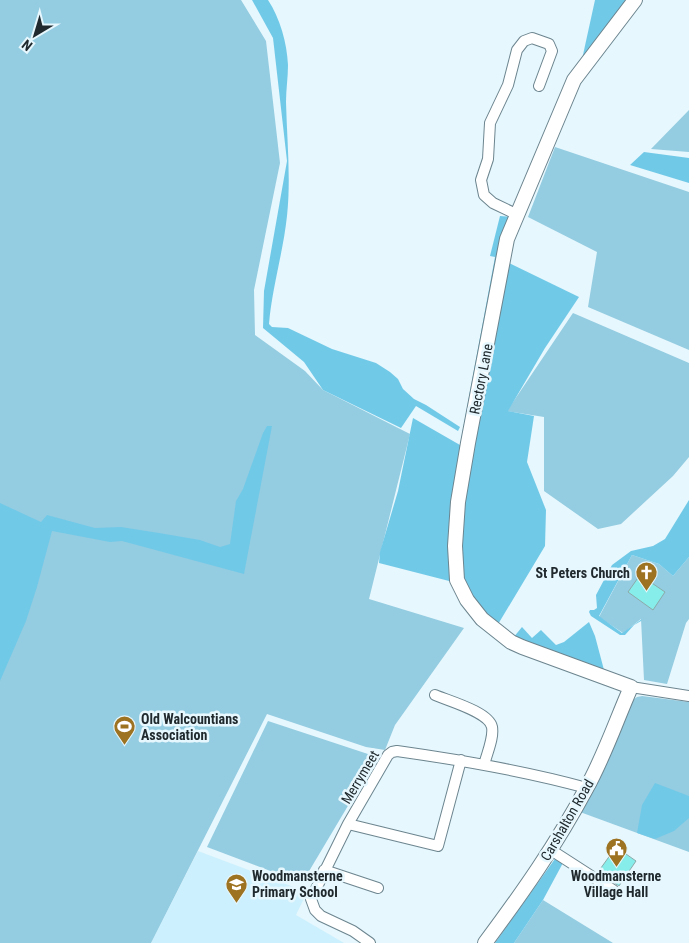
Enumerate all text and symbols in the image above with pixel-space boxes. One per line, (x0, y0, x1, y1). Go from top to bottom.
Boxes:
north arrow (10, 10, 60, 60)
text: N (19, 36, 35, 54)
street label: Rectory Lane (466, 342, 496, 416)
church icon: St Peters Church (634, 561, 658, 592)
place label: St Peters Church (536, 565, 630, 581)
place label: Old Walcountians Association (141, 711, 238, 743)
sports icon: Old Walcountians Association (113, 715, 137, 746)
street label: Merrymeet (338, 747, 382, 807)
street label: Carshalton Road (537, 777, 597, 863)
public building icon: Woodmansterne Village Hall (604, 836, 628, 867)
place label: Woodmansterne Primary School (252, 868, 343, 900)
place label: Woodmansterne Village Hall (571, 868, 662, 900)
school or university icon: Woodmansterne Primary School (224, 872, 248, 903)

